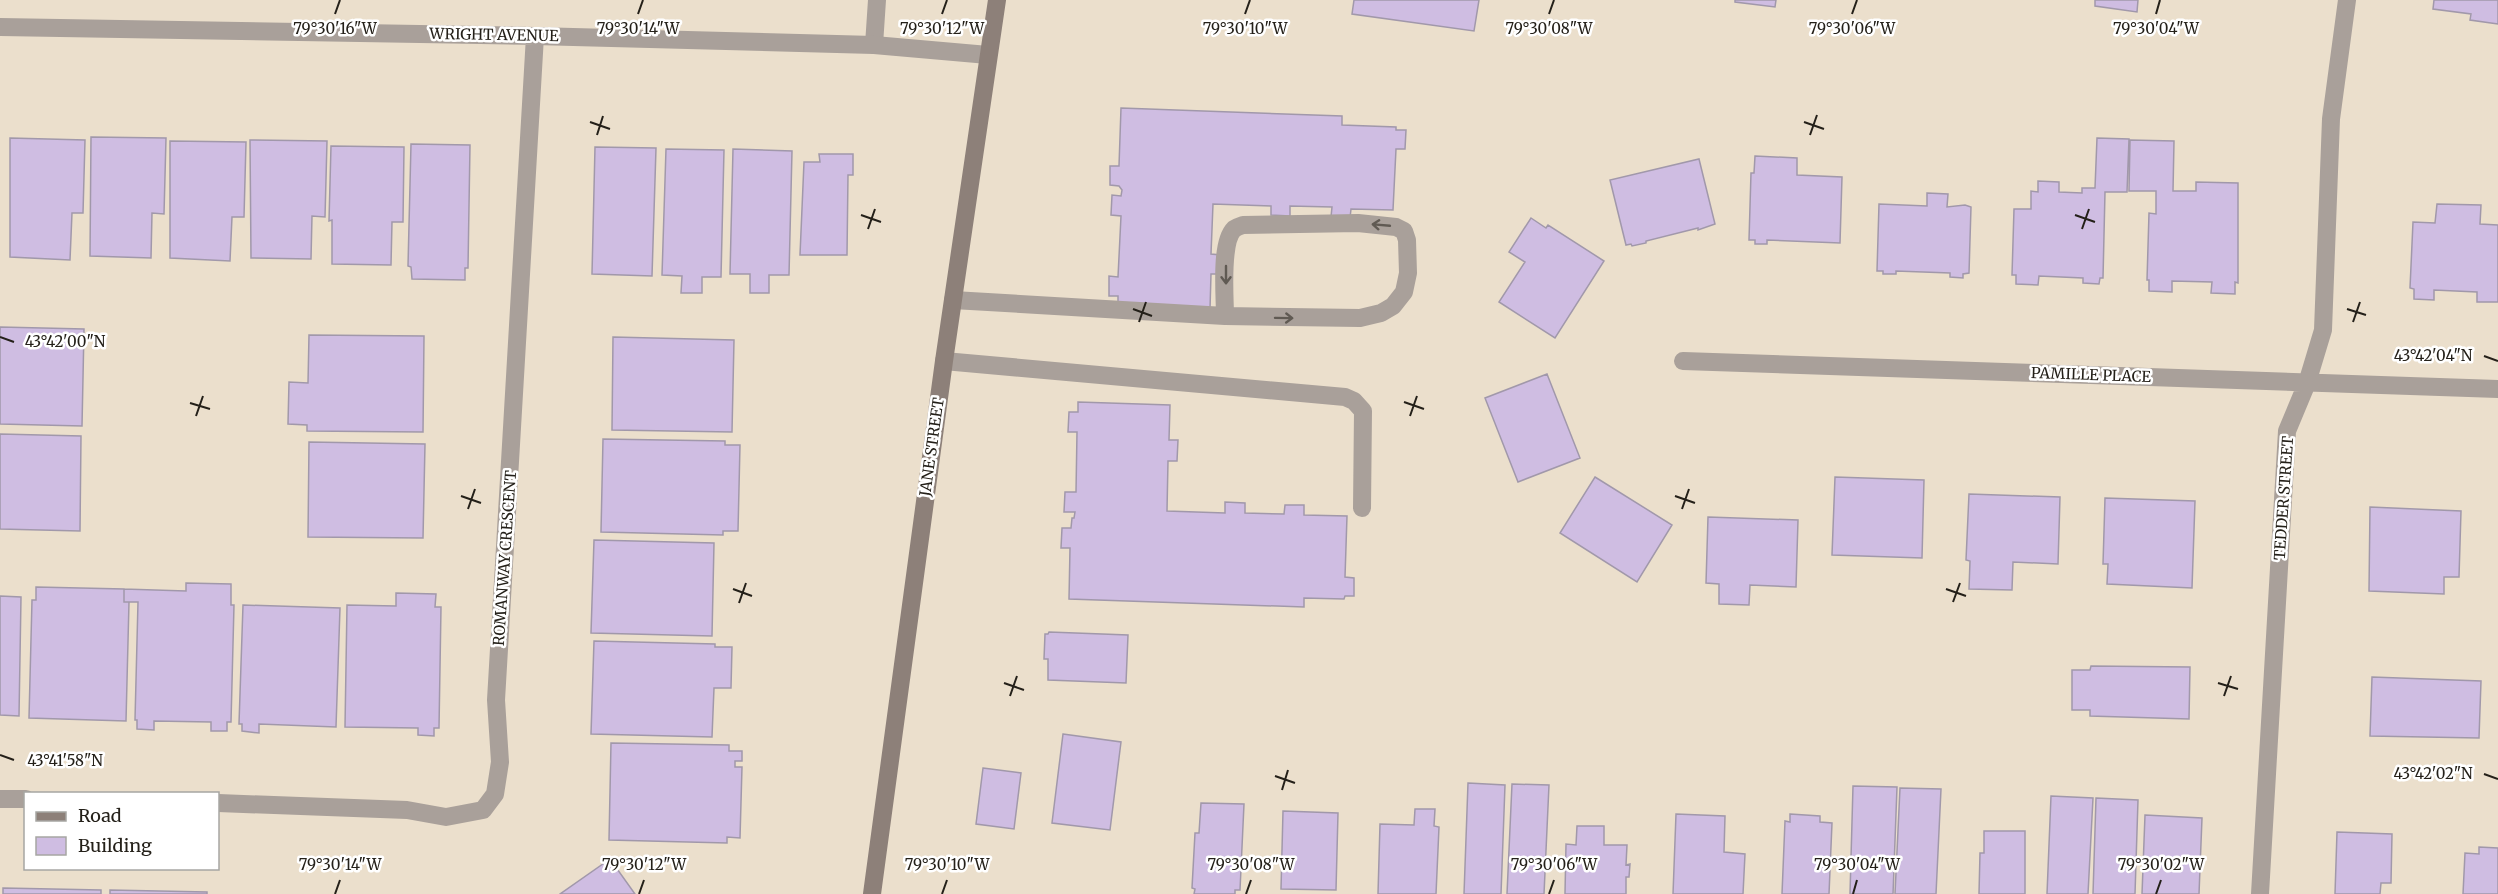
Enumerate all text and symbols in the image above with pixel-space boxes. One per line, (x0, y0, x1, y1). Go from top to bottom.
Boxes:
text: 79°30'16"W (293, 19, 378, 38)
text: 79°30'14"W (597, 19, 680, 38)
text: 79°30'12"W (900, 19, 985, 38)
text: 79°30'10"W (1203, 19, 1288, 38)
text: 79°30'08"W (1505, 19, 1594, 38)
text: 79°30'06"W (1809, 19, 1896, 38)
text: 79°30'04"W (2113, 19, 2200, 38)
street label: WRIGHT AVENUE (428, 24, 559, 45)
one-way arrow (1371, 220, 1391, 231)
one-way arrow (1220, 265, 1231, 285)
one-way arrow (1273, 312, 1293, 323)
text: 43°42'00"N (25, 332, 106, 351)
text: 43°42'04"N (2394, 346, 2473, 365)
street label: PAMILLE PLACE (2031, 363, 2152, 386)
street label: JANE STREET (915, 396, 948, 499)
street label: TEDDER STREET (2270, 435, 2297, 561)
street label: ROMANWAY CRESCENT (489, 469, 520, 646)
text: 43°41'58"N (27, 751, 103, 770)
text: 43°42'02"N (2393, 764, 2473, 783)
legend (24, 792, 219, 870)
text: Road (78, 804, 122, 827)
text: Building (78, 834, 152, 857)
text: 79°30'14"W (299, 855, 382, 874)
text: 79°30'12"W (602, 855, 687, 874)
text: 79°30'10"W (905, 855, 990, 874)
text: 79°30'08"W (1207, 855, 1296, 874)
text: 79°30'06"W (1511, 855, 1598, 874)
text: 79°30'04"W (1814, 855, 1901, 874)
text: 79°30'02"W (2118, 855, 2205, 874)

